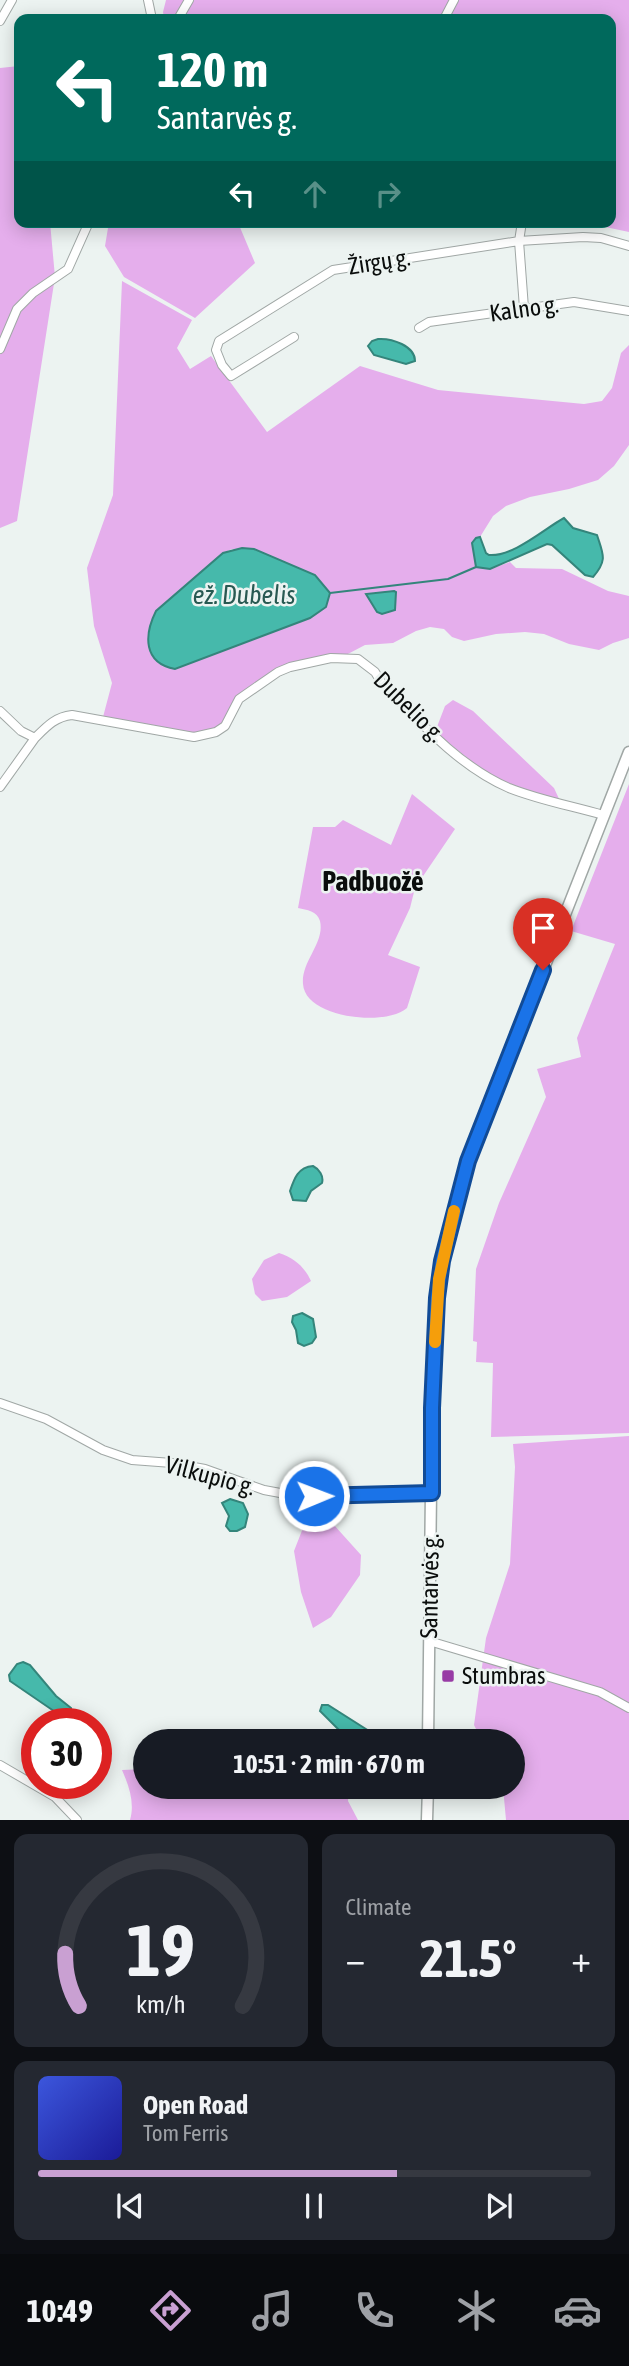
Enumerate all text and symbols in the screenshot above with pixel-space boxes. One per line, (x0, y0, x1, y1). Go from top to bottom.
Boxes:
text: 120 m (157, 41, 268, 97)
icon: left (42, 42, 133, 133)
text: Santarvės g. (157, 99, 297, 136)
icon: left (223, 175, 261, 213)
icon: ahead (296, 175, 334, 213)
icon: right (369, 175, 407, 213)
street label: Žirgų g. (346, 243, 412, 280)
street label: Kalno g. (488, 290, 560, 327)
water label: ež. Dubelis (193, 580, 295, 610)
street label: Dubelio g. (369, 666, 450, 747)
district label: Padbuožė (322, 865, 424, 897)
pin (513, 898, 573, 970)
icon: arrive (524, 909, 562, 947)
street label: Vilkupio g. (162, 1451, 258, 1500)
position arrow (277, 1459, 351, 1533)
street label: Santarvės g. (415, 1533, 444, 1639)
place label: Stumbras (462, 1662, 545, 1689)
marker: Stumbras (440, 1668, 456, 1684)
speed limit sign: 30 (21, 1708, 112, 1799)
text: 10:51 · 2 min · 670 m (233, 1749, 425, 1779)
text: Climate (346, 1894, 411, 1920)
text: 19 (127, 1909, 195, 1992)
text: 21.5° (420, 1928, 517, 1988)
text: − (346, 1937, 365, 1980)
text: + (571, 1937, 591, 1980)
text: km/h (136, 1990, 186, 2018)
text: Open Road (143, 2090, 248, 2120)
text: Tom Ferris (143, 2120, 228, 2146)
icon: previous (111, 2187, 149, 2225)
icon: pause (295, 2187, 333, 2225)
icon: next (480, 2187, 518, 2225)
icon: directions (146, 2286, 195, 2335)
icon: music (248, 2286, 297, 2335)
icon: phone (350, 2286, 399, 2335)
icon: climate (452, 2286, 501, 2335)
icon: car (553, 2286, 602, 2335)
text: 10:49 (26, 2292, 93, 2329)

